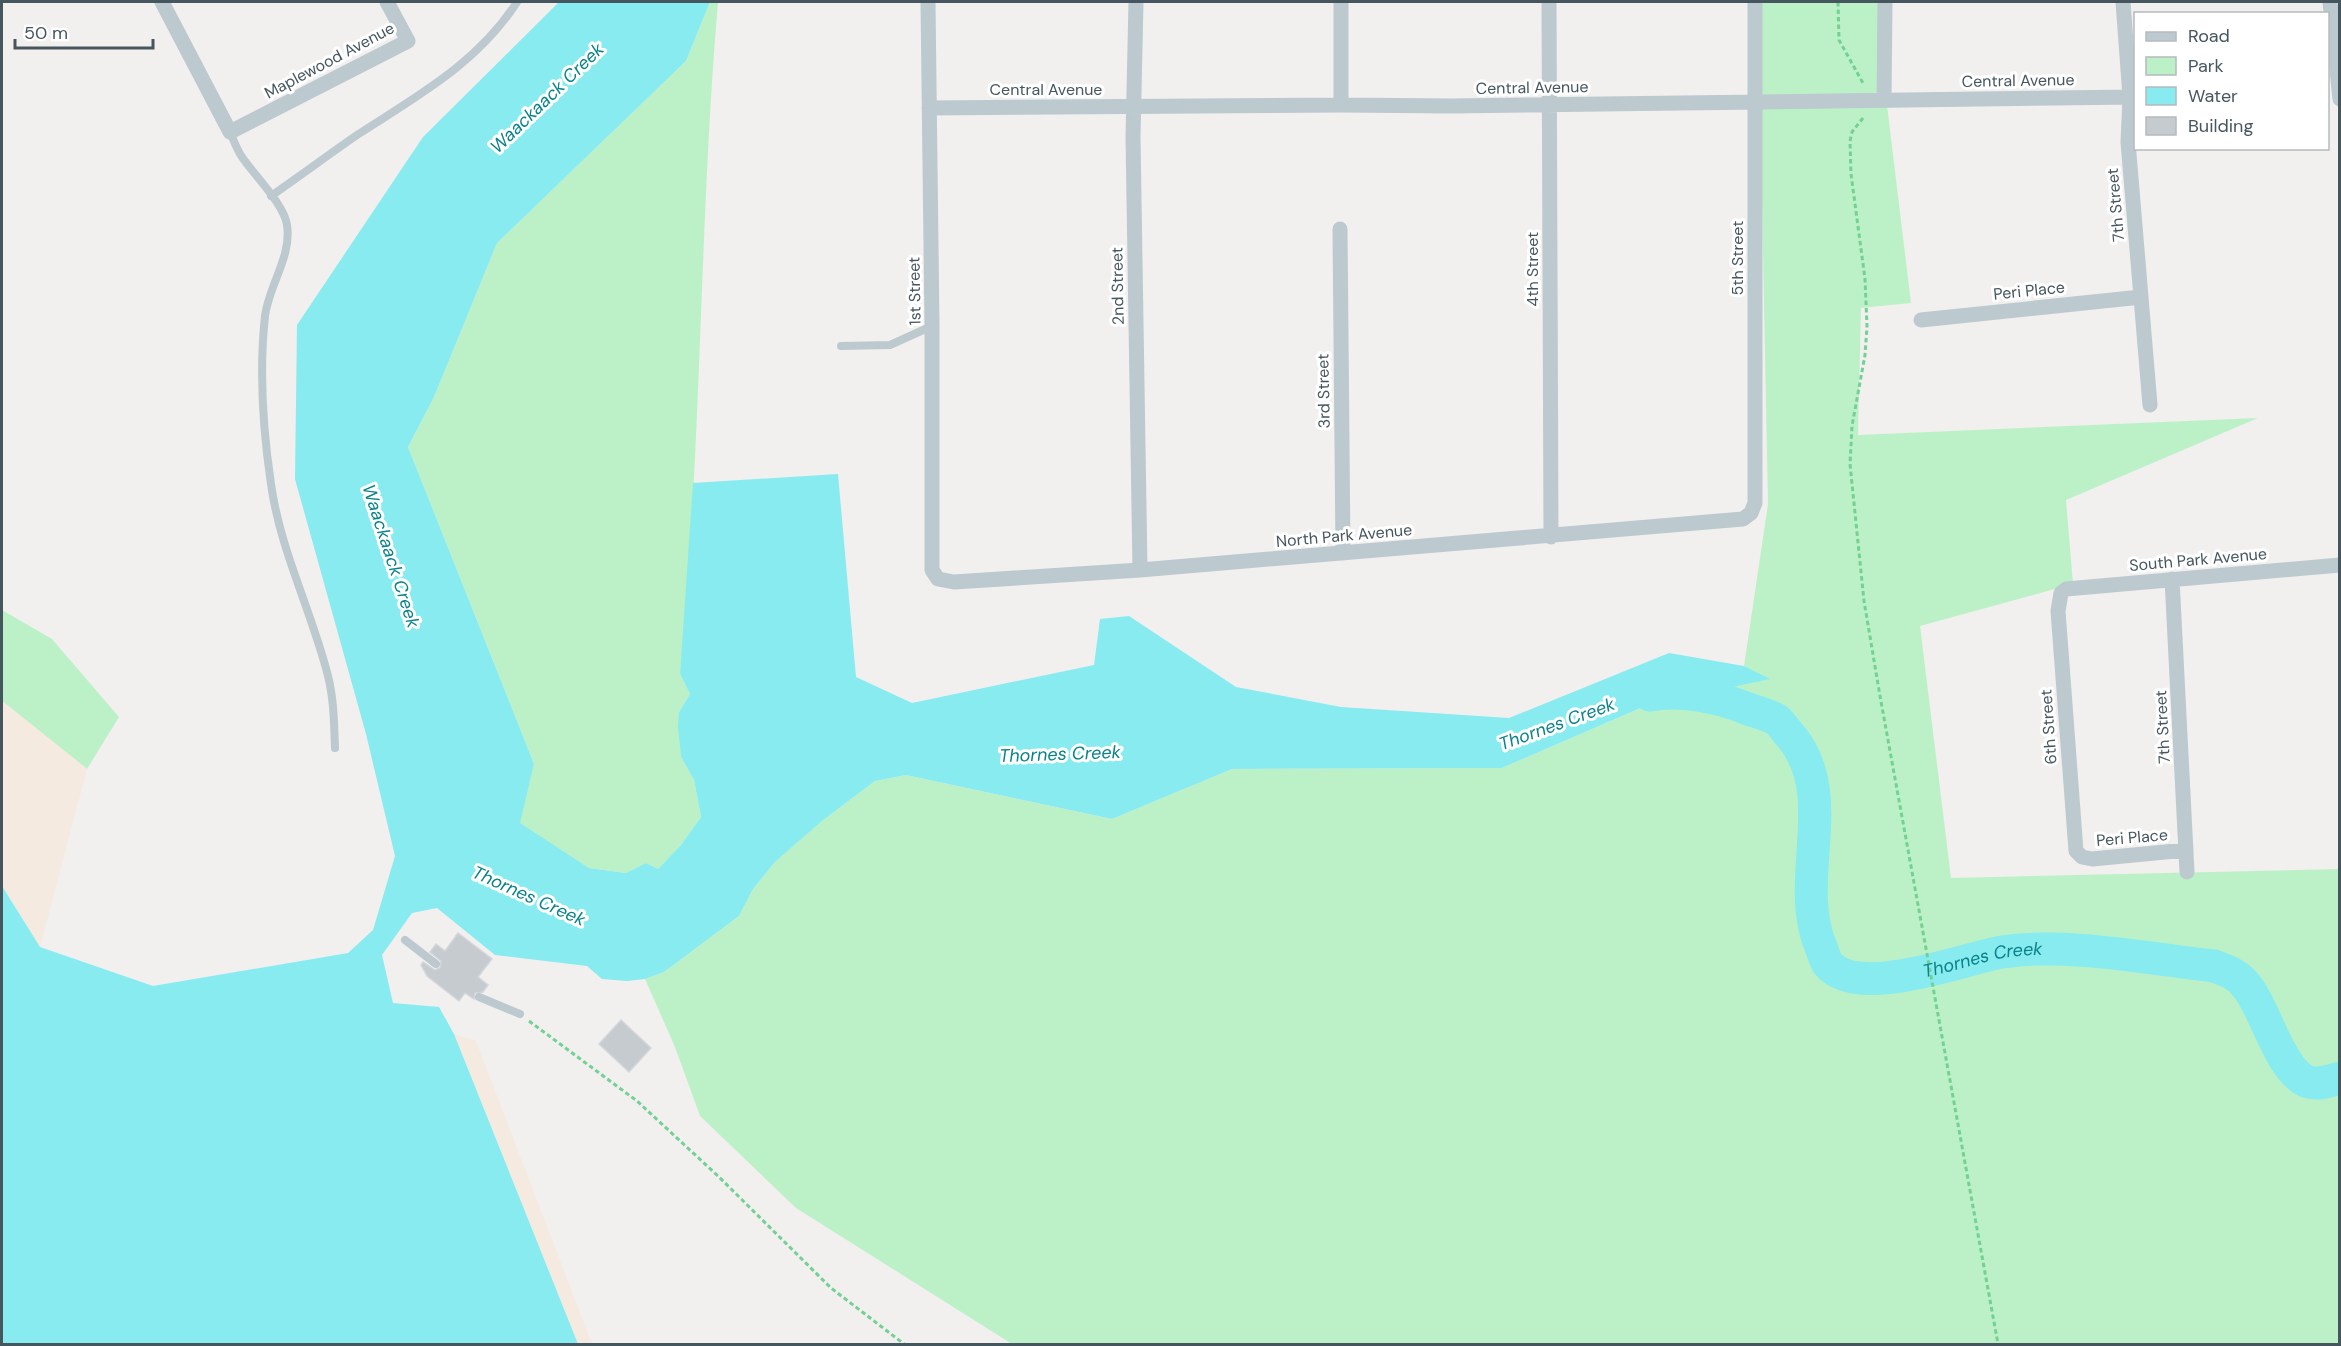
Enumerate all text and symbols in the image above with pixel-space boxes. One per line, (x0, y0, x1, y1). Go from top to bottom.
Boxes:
scale bar (15, 12, 153, 50)
legend (2134, 12, 2329, 150)
street label: Maplewood Avenue (261, 17, 398, 104)
text: 50 m (24, 21, 68, 45)
text: Road (2188, 24, 2230, 48)
water label: Waackaack Creek (485, 37, 610, 159)
text: Park (2188, 54, 2224, 78)
street label: Central Avenue (1961, 69, 2075, 92)
street label: Central Avenue (1475, 76, 1589, 99)
street label: Central Avenue (990, 79, 1102, 100)
text: Water (2188, 84, 2238, 108)
text: Building (2188, 114, 2253, 138)
street label: 7th Street (2102, 167, 2129, 243)
street label: 5th Street (1727, 221, 1748, 295)
street label: 4th Street (1522, 232, 1543, 306)
street label: 2nd Street (1106, 247, 1129, 325)
street label: 1st Street (903, 257, 926, 325)
street label: Peri Place (1992, 276, 2066, 305)
street label: 3rd Street (1312, 353, 1335, 429)
water label: Waackaack Creek (357, 481, 426, 632)
street label: North Park Avenue (1275, 519, 1413, 552)
street label: South Park Avenue (2128, 543, 2268, 576)
street label: 6th Street (2035, 689, 2062, 765)
street label: 7th Street (2150, 690, 2175, 764)
water label: Thornes Creek (1496, 692, 1619, 756)
water label: Thornes Creek (999, 740, 1122, 768)
street label: Peri Place (2095, 824, 2169, 851)
water label: Thornes Creek (469, 860, 590, 932)
water label: Thornes Creek (1921, 937, 2043, 983)

